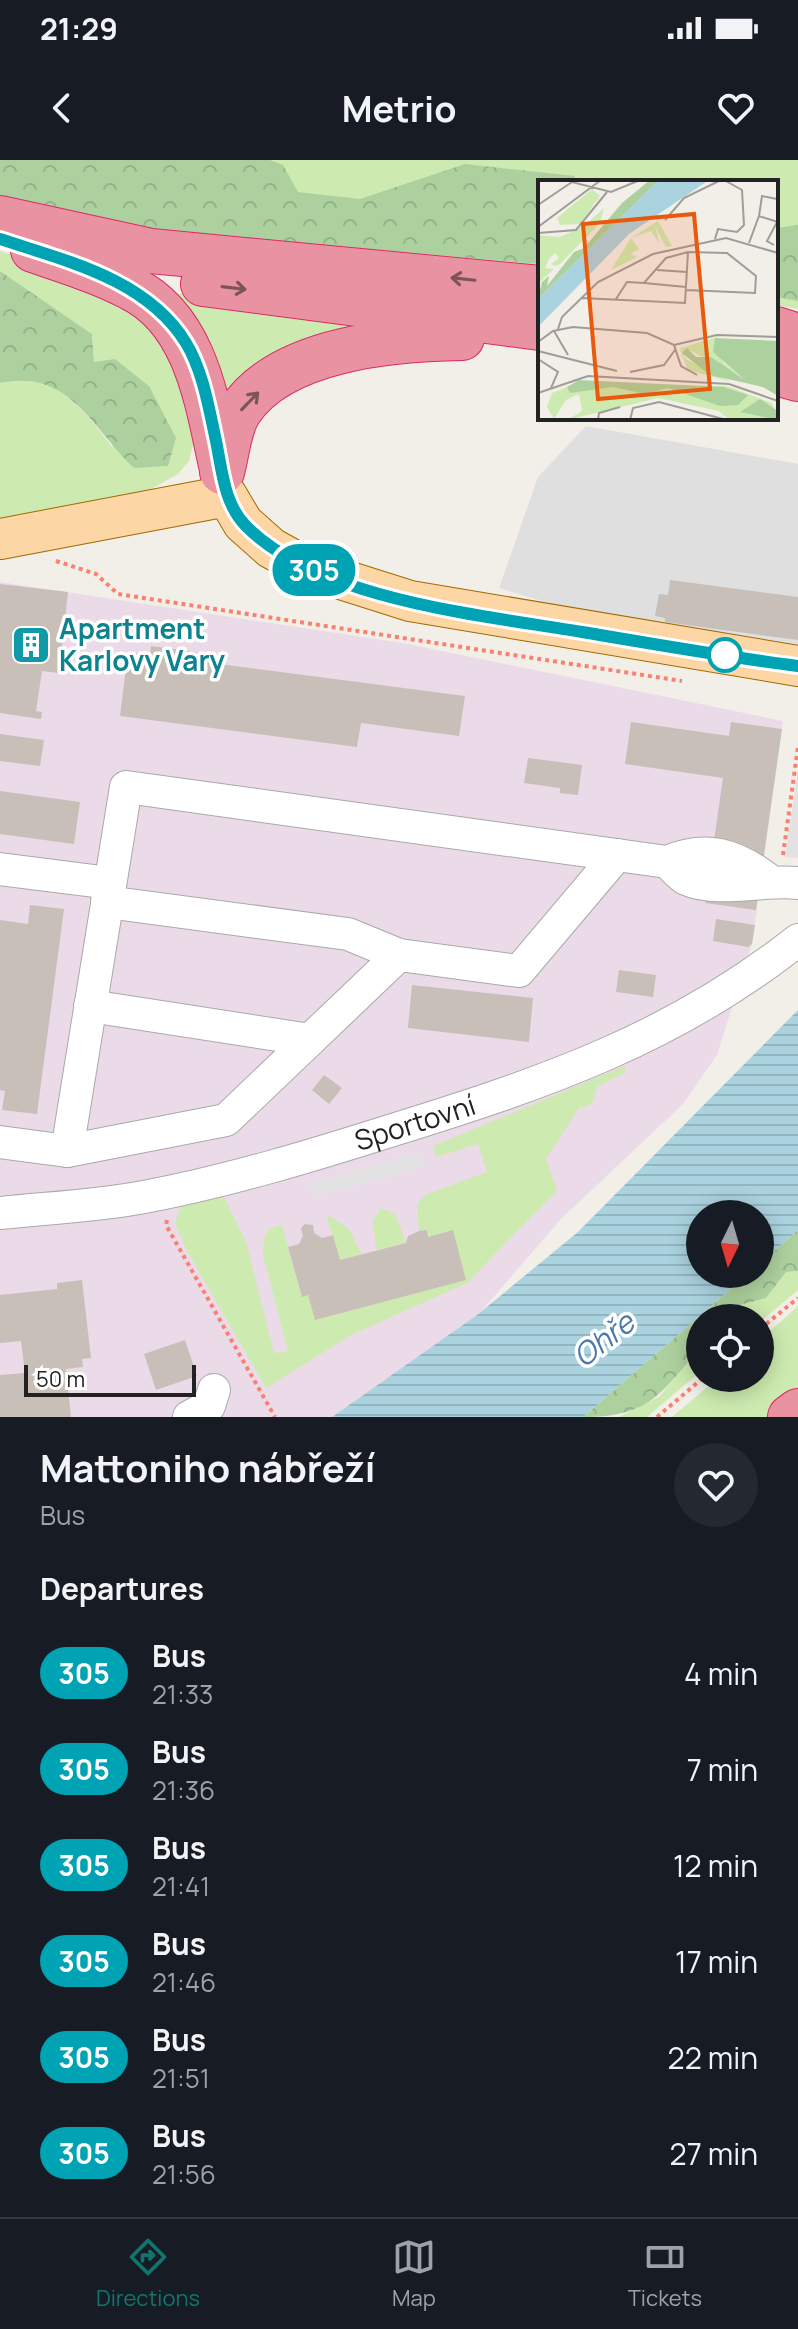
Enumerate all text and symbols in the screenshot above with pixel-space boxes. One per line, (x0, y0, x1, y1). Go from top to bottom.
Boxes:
text: 21:29 (40, 8, 118, 49)
text: Metrio (342, 84, 456, 133)
icon: back (40, 86, 84, 130)
icon: heart (714, 86, 758, 130)
inset map (538, 180, 778, 420)
one-way arrow (450, 271, 476, 286)
one-way arrow (221, 281, 246, 296)
one-way arrow (240, 392, 259, 411)
line badge: 305 (268, 544, 360, 596)
text: 305 (288, 551, 340, 589)
place label: Apartment Karlovy Vary (59, 609, 225, 679)
building icon: Apartment Karlovy Vary (10, 624, 52, 666)
unlabelled marker (708, 638, 742, 672)
street label: Sportovní (350, 1085, 480, 1159)
north arrow (686, 1200, 774, 1288)
map controls (686, 1200, 774, 1392)
water label: Ohře (564, 1301, 643, 1376)
button: locate (686, 1304, 774, 1392)
scale bar (24, 1361, 196, 1397)
text: 50 m (36, 1364, 85, 1394)
text: Mattoniho nábřeží (40, 1441, 375, 1493)
button: heart (674, 1443, 758, 1527)
text: Bus (40, 1497, 85, 1533)
text: Departures (40, 1568, 204, 1609)
text: Bus (152, 1635, 206, 1676)
text: 4 min (684, 1653, 758, 1694)
text: 305 (58, 1654, 110, 1692)
text: 21:33 (152, 1676, 214, 1712)
text: Bus (152, 1731, 206, 1772)
text: 7 min (687, 1749, 758, 1790)
text: 305 (58, 1750, 110, 1788)
text: 21:36 (152, 1772, 215, 1808)
text: Bus (152, 1827, 206, 1868)
text: 12 min (673, 1845, 758, 1886)
text: 305 (58, 1846, 110, 1884)
text: 21:41 (152, 1868, 210, 1904)
text: Bus (152, 1923, 206, 1964)
text: 17 min (675, 1941, 758, 1982)
text: 305 (58, 1942, 110, 1980)
text: 21:46 (152, 1964, 216, 2000)
text: Bus (152, 2019, 206, 2060)
text: 22 min (668, 2037, 758, 2078)
text: 305 (58, 2038, 110, 2076)
text: 21:51 (152, 2060, 210, 2096)
text: Bus (152, 2115, 206, 2156)
text: 27 min (670, 2133, 758, 2174)
text: 305 (58, 2134, 110, 2172)
text: 21:56 (152, 2156, 216, 2192)
tab: Directions (96, 2235, 200, 2313)
tab: Map (392, 2235, 436, 2313)
tab: Tickets (628, 2235, 702, 2313)

